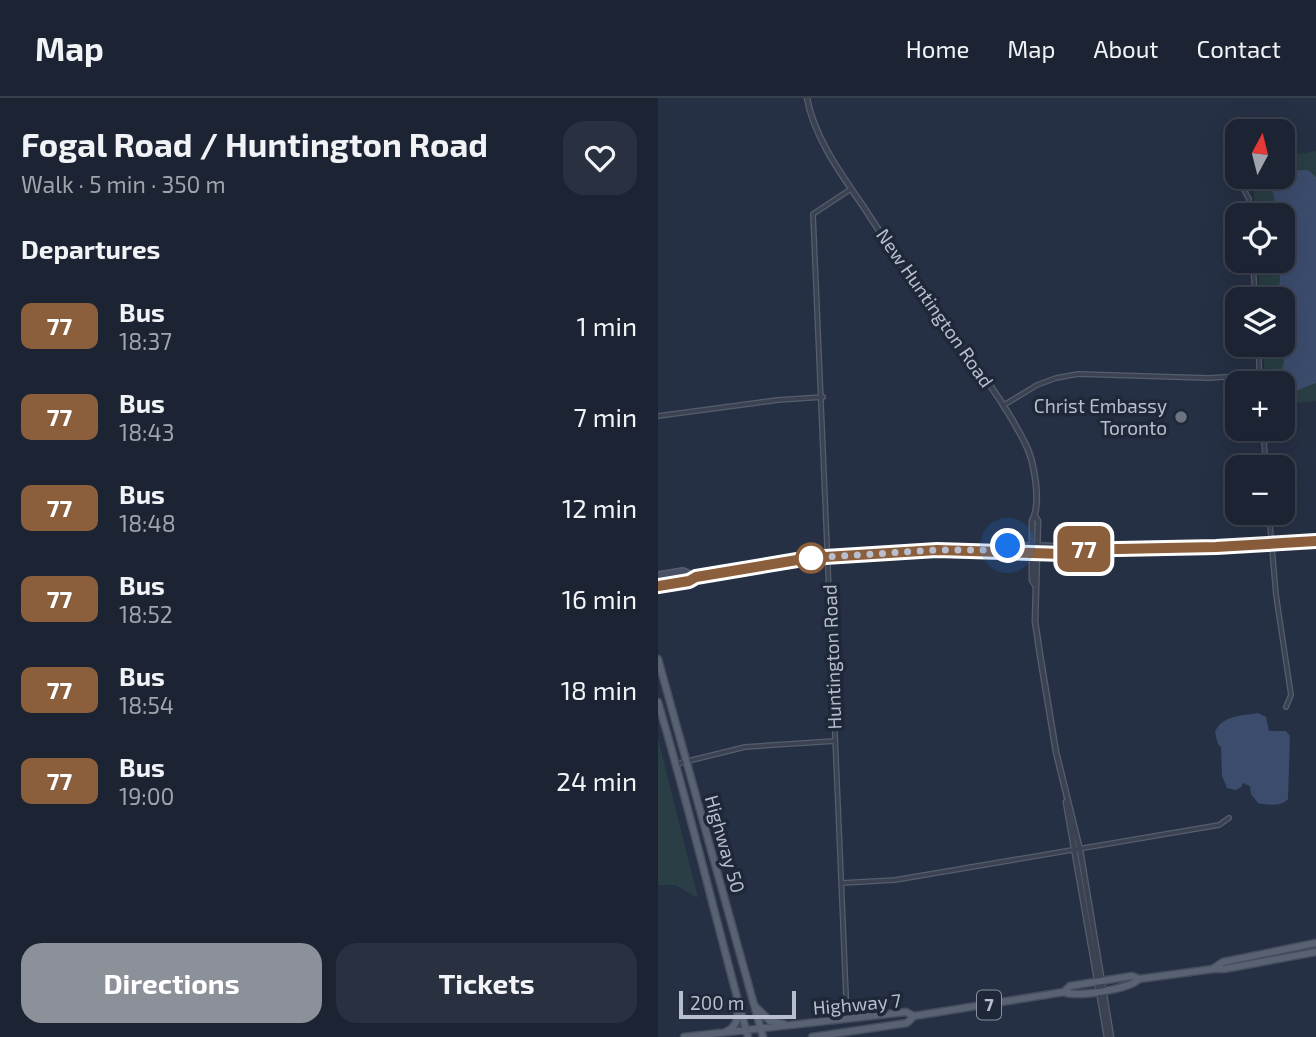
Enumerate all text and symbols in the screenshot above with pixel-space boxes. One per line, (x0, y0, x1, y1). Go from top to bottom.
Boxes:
text: Map (35, 28, 104, 68)
text: Home (906, 34, 969, 63)
text: Map (1007, 34, 1055, 63)
text: About (1093, 34, 1159, 63)
text: Contact (1197, 34, 1281, 63)
north arrow (1225, 119, 1295, 189)
map controls (1225, 119, 1295, 525)
button: heart (563, 121, 637, 195)
text: Fogal Road / Huntington Road (21, 124, 488, 164)
text: Walk · 5 min · 350 m (21, 170, 226, 198)
button: locate (1225, 203, 1295, 273)
street label: New Huntington Road (872, 224, 999, 391)
text: Departures (21, 233, 160, 264)
button: layers (1225, 287, 1295, 357)
text: Bus (119, 296, 165, 327)
text: 1 min (577, 310, 637, 341)
text: 77 (47, 311, 72, 340)
text: 18:37 (119, 327, 172, 355)
button: + (1225, 371, 1295, 441)
text: Bus (119, 387, 165, 418)
place label: Christ Embassy Toronto (1034, 394, 1167, 439)
text: 7 min (574, 401, 637, 432)
text: 77 (47, 402, 72, 431)
marker: Christ Embassy Toronto (1173, 409, 1189, 425)
text: 18:43 (119, 418, 174, 446)
button: − (1225, 455, 1295, 525)
text: Bus (119, 478, 165, 509)
text: 12 min (562, 492, 637, 523)
text: 77 (47, 493, 72, 522)
text: 18:48 (119, 509, 176, 537)
line badge: 77 (1052, 526, 1116, 572)
your location (990, 528, 1025, 563)
text: 77 (1071, 534, 1097, 563)
unlabelled marker (796, 543, 826, 573)
text: Bus (119, 569, 165, 600)
text: 16 min (562, 583, 637, 614)
text: 77 (47, 584, 72, 613)
street label: Huntington Road (817, 584, 846, 730)
text: 18:52 (119, 600, 173, 628)
text: Bus (119, 660, 165, 691)
text: 18 min (561, 674, 637, 705)
text: 77 (47, 675, 72, 704)
text: 18:54 (119, 691, 174, 719)
text: Bus (119, 751, 165, 782)
text: 24 min (556, 765, 637, 796)
text: 77 (47, 766, 72, 795)
text: 19:00 (119, 782, 174, 810)
street label: Highway 50 (701, 792, 750, 895)
button: Directions (21, 943, 322, 1023)
button: Tickets (336, 943, 637, 1023)
scale bar (679, 988, 796, 1020)
street label: Highway 7 (812, 988, 902, 1019)
text: 200 m (690, 991, 744, 1014)
road number: 7 (977, 991, 1001, 1020)

